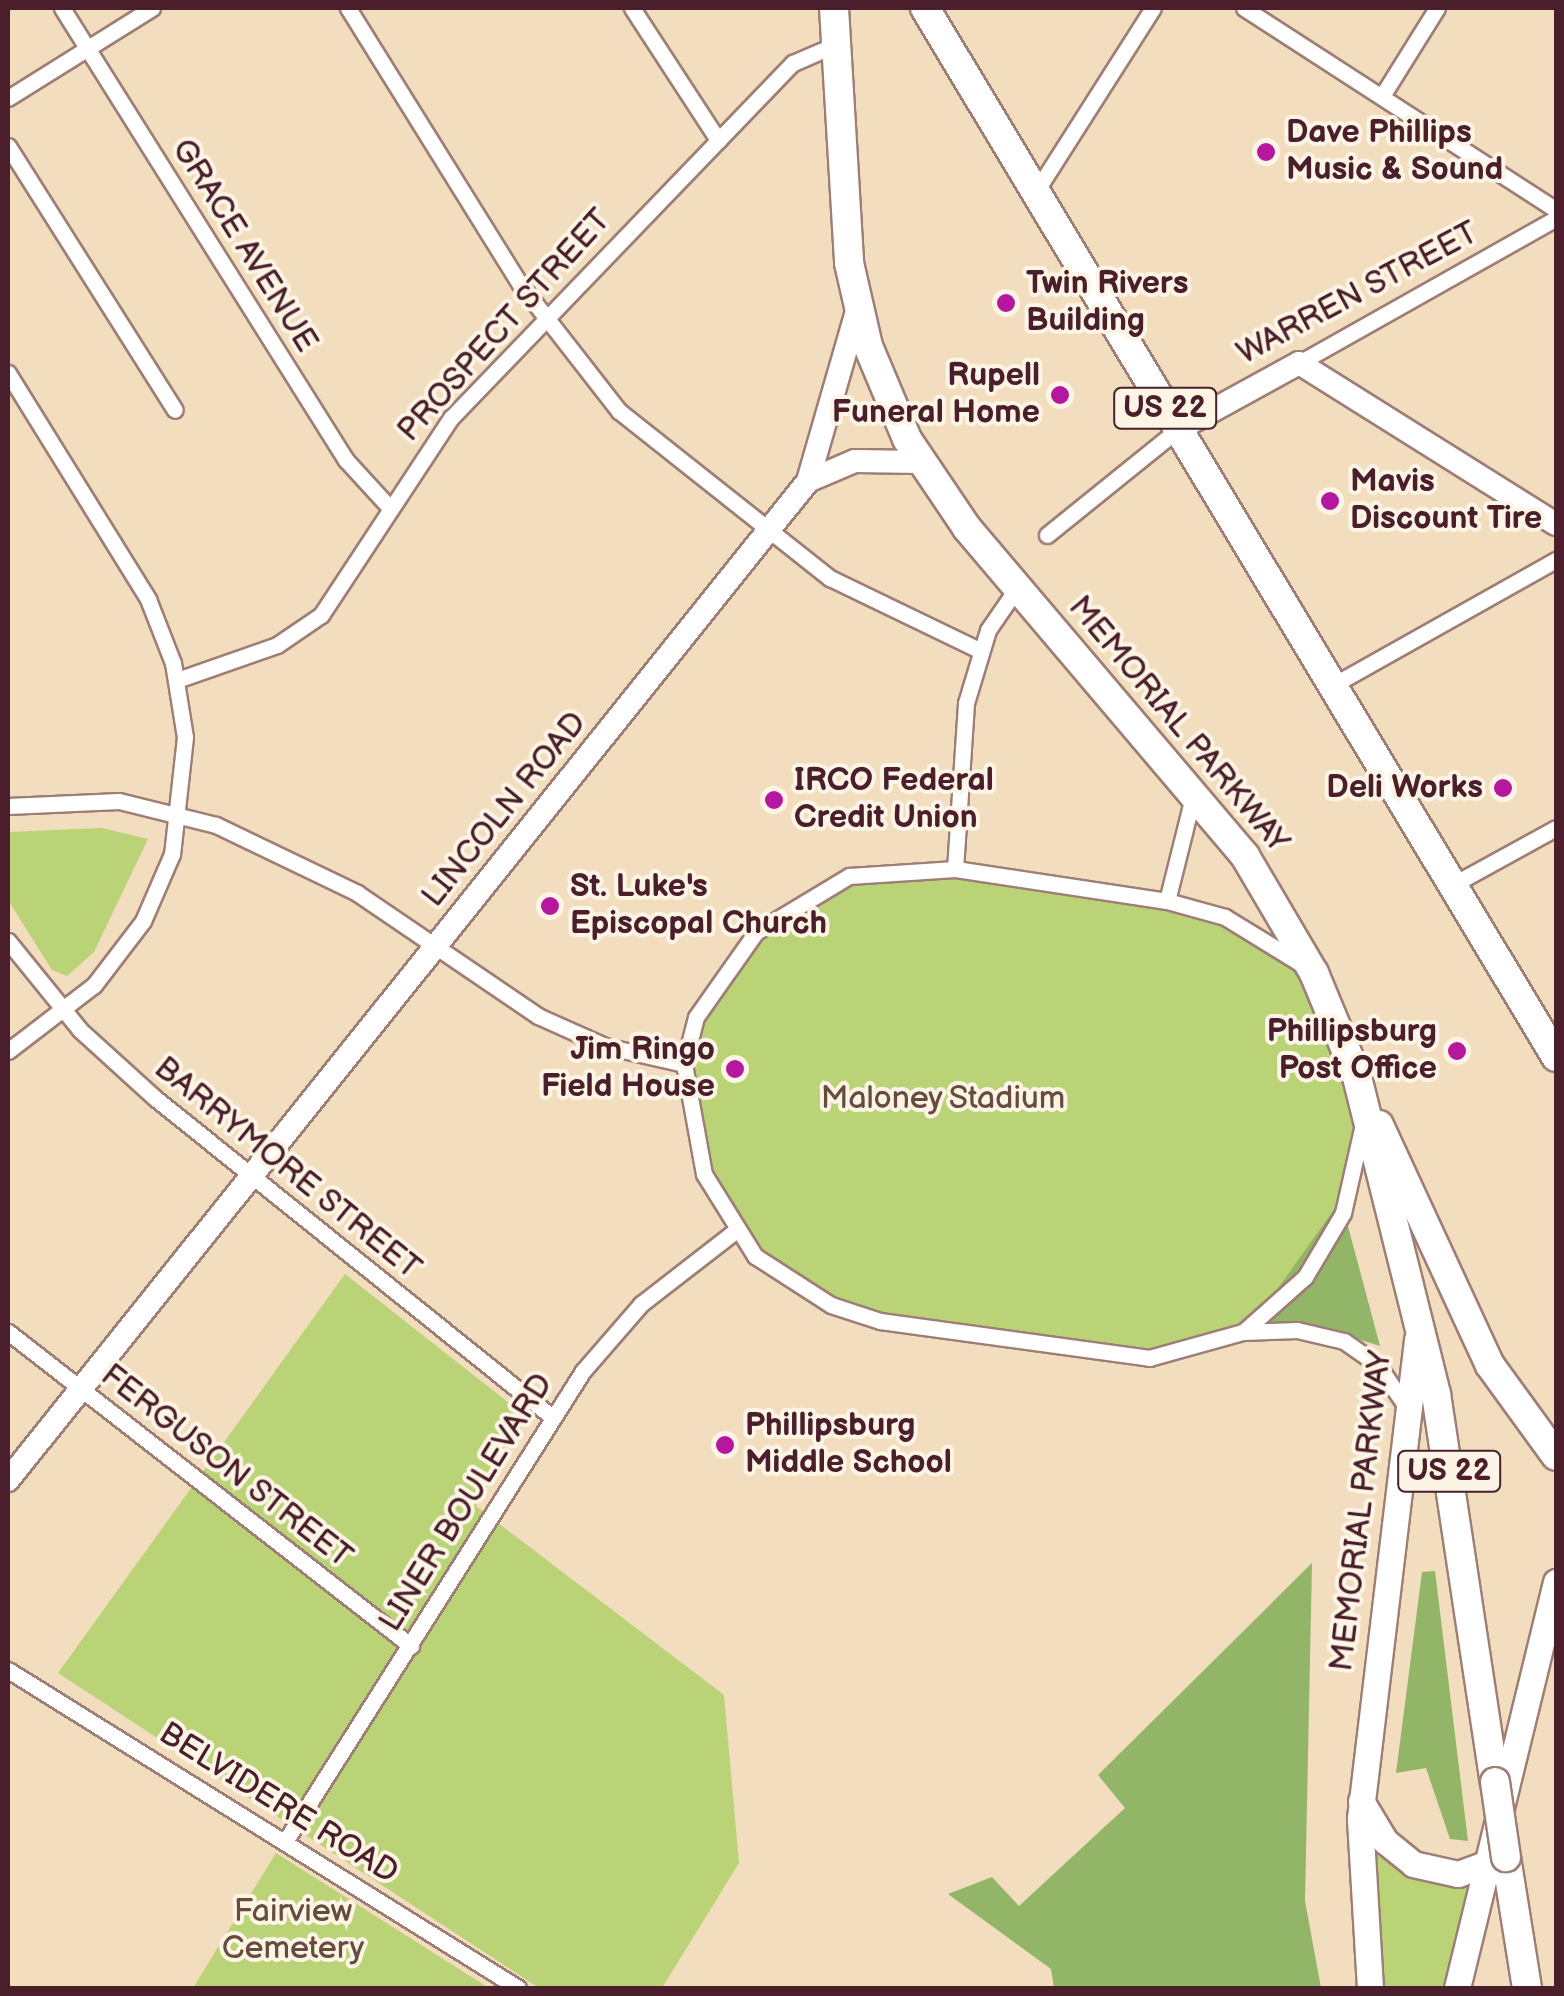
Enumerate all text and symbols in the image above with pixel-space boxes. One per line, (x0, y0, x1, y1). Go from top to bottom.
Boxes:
place label: Dave Phillips Music & Sound (1286, 115, 1503, 190)
street label: GRACE AVENUE (163, 132, 325, 360)
marker: Dave Phillips Music & Sound (1255, 141, 1277, 163)
street label: PROSPECT STREET (390, 202, 620, 450)
street label: WARREN STREET (1231, 214, 1485, 374)
place label: Twin Rivers Building (1026, 266, 1188, 341)
marker: Twin Rivers Building (995, 292, 1017, 314)
place label: Rupell Funeral Home (832, 358, 1040, 433)
road number: US 22 (1112, 383, 1218, 433)
marker: Rupell Funeral Home (1049, 384, 1071, 406)
place label: Mavis Discount Tire (1350, 464, 1542, 539)
marker: Mavis Discount Tire (1319, 490, 1341, 512)
street label: MEMORIAL PARKWAY (1060, 589, 1296, 861)
street label: LINCOLN ROAD (415, 705, 595, 915)
place label: IRCO Federal Credit Union (794, 763, 994, 838)
place label: Deli Works (1326, 769, 1483, 807)
marker: Deli Works (1492, 777, 1514, 799)
marker: IRCO Federal Credit Union (763, 789, 785, 811)
place label: St. Luke's Episcopal Church (570, 869, 827, 944)
marker: St. Luke's Episcopal Church (539, 895, 561, 917)
place label: Phillipsburg Post Office (1267, 1014, 1437, 1089)
place label: Jim Ringo Field House (541, 1032, 715, 1107)
marker: Phillipsburg Post Office (1446, 1040, 1468, 1062)
street label: BARRYMORE STREET (146, 1050, 428, 1288)
marker: Jim Ringo Field House (724, 1058, 746, 1080)
park label: Maloney Stadium (819, 1080, 1067, 1118)
street label: MEMORIAL PARKWAY (1323, 1348, 1401, 1674)
street label: FERGUSON STREET (92, 1357, 360, 1577)
street label: LINER BOULEVARD (372, 1367, 562, 1639)
place label: Phillipsburg Middle School (745, 1408, 952, 1483)
marker: Phillipsburg Middle School (714, 1434, 736, 1456)
road number: US 22 (1396, 1446, 1502, 1496)
street label: BELVIDERE ROAD (152, 1715, 404, 1893)
park label: Fairview Cemetery (222, 1894, 364, 1969)

